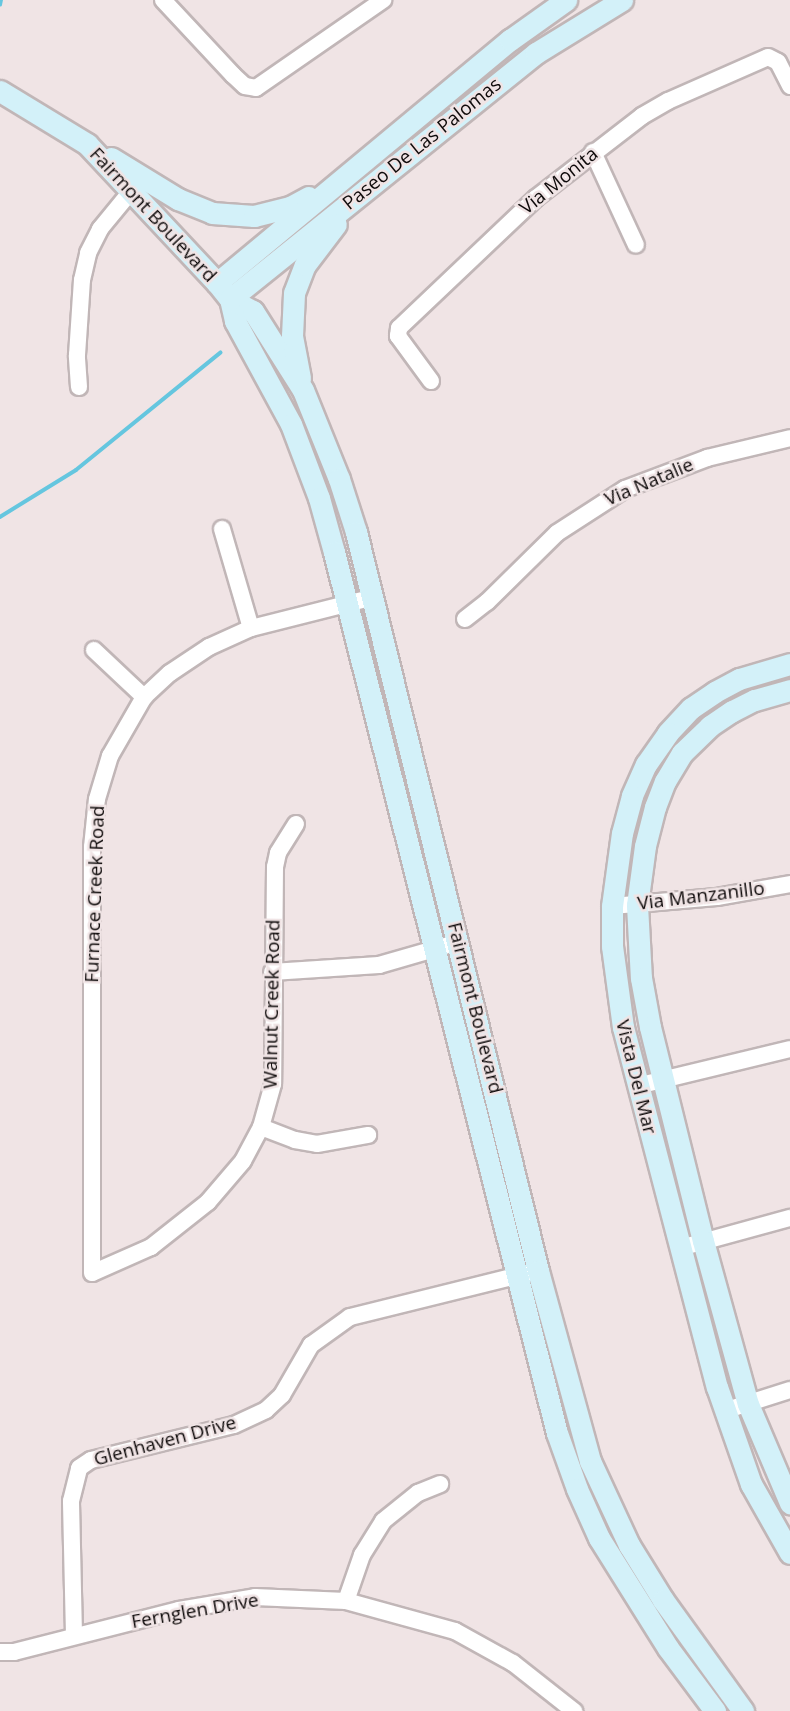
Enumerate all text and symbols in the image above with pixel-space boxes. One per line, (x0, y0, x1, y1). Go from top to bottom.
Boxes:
street label: Paseo De Las Palomas (338, 73, 506, 215)
street label: Fairmont Boulevard (85, 143, 221, 287)
street label: Via Monita (515, 143, 603, 219)
street label: Via Natalie (601, 453, 697, 511)
street label: Furnace Creek Road (81, 805, 109, 983)
street label: Via Manzanillo (636, 877, 766, 915)
street label: Walnut Creek Road (259, 919, 285, 1089)
street label: Fairmont Boulevard (443, 920, 507, 1096)
street label: Vista Del Mar (611, 1017, 661, 1137)
street label: Glenhaven Drive (91, 1411, 239, 1471)
street label: Fernglen Drive (130, 1589, 260, 1633)

